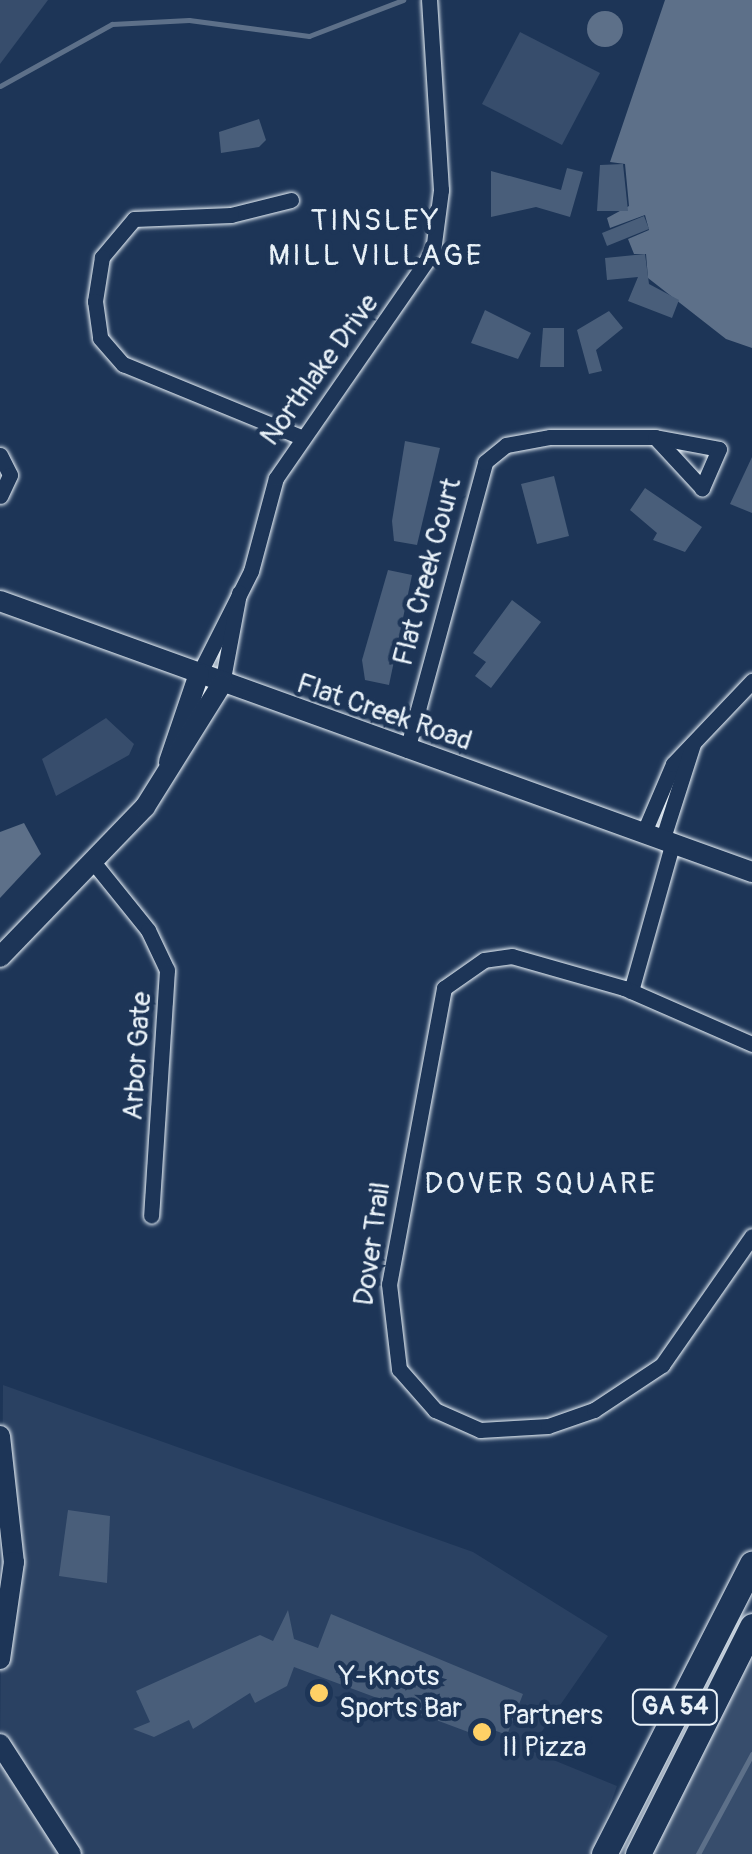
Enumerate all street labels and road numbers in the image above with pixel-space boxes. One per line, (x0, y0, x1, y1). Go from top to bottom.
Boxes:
street label: Northlake Drive (254, 288, 386, 452)
street label: Flat Creek Court (387, 475, 469, 669)
street label: Flat Creek Road (292, 667, 476, 759)
street label: Arbor Gate (117, 991, 159, 1121)
street label: Dover Trail (348, 1180, 398, 1308)
road number: GA 54 (630, 1687, 720, 1727)

